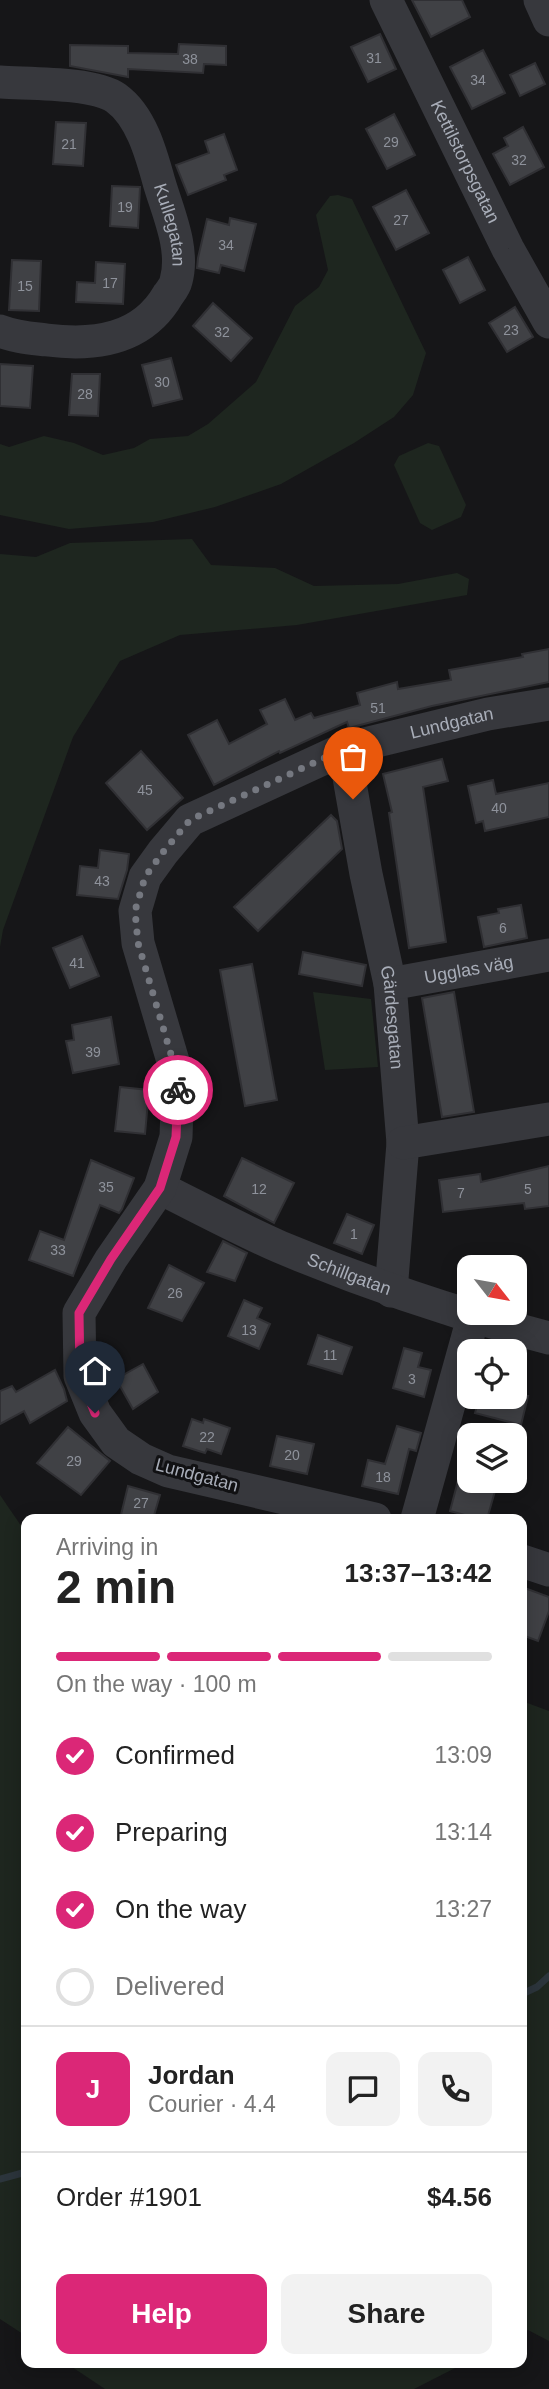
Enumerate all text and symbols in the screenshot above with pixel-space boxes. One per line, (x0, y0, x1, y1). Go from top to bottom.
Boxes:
house number: 31 (366, 50, 382, 66)
house number: 38 (182, 51, 198, 67)
house number: 34 (470, 72, 486, 88)
street label: Kettilstorpsgatan (427, 97, 504, 226)
house number: 29 (383, 134, 399, 150)
house number: 21 (61, 136, 77, 152)
house number: 32 (511, 152, 527, 168)
street label: Kullegatan (150, 181, 189, 267)
house number: 19 (117, 199, 133, 215)
house number: 27 (393, 212, 409, 228)
house number: 34 (218, 237, 234, 253)
house number: 17 (102, 275, 118, 291)
house number: 15 (17, 278, 33, 294)
house number: 23 (503, 322, 519, 338)
house number: 32 (214, 324, 230, 340)
house number: 30 (154, 374, 170, 390)
house number: 28 (77, 386, 93, 402)
house number: 51 (370, 700, 386, 716)
street label: Lundgatan (408, 703, 495, 743)
pin (323, 727, 383, 799)
icon: bag (334, 738, 372, 776)
house number: 45 (137, 782, 153, 798)
house number: 40 (491, 800, 507, 816)
house number: 43 (94, 873, 110, 889)
house number: 6 (499, 920, 507, 936)
street label: Ugglas väg (423, 952, 515, 988)
house number: 41 (69, 955, 85, 971)
street label: Gärdesgatan (376, 964, 407, 1070)
house number: 39 (85, 1044, 101, 1060)
courier (143, 1055, 213, 1125)
icon: bike (159, 1071, 197, 1109)
house number: 35 (98, 1179, 114, 1195)
house number: 12 (251, 1181, 267, 1197)
house number: 5 (524, 1181, 532, 1197)
house number: 7 (457, 1185, 465, 1201)
house number: 1 (350, 1226, 358, 1242)
house number: 33 (50, 1242, 66, 1258)
street label: Schillgatan (304, 1249, 394, 1299)
north arrow (457, 1255, 527, 1325)
map controls (457, 1255, 527, 1493)
house number: 26 (167, 1285, 183, 1301)
house number: 13 (241, 1322, 257, 1338)
button: locate (457, 1339, 527, 1409)
pin (65, 1341, 125, 1413)
house number: 11 (323, 1347, 337, 1363)
icon: home (76, 1352, 114, 1390)
house number: 3 (408, 1371, 416, 1387)
button: layers (457, 1423, 527, 1493)
house number: 22 (199, 1429, 215, 1445)
house number: 20 (284, 1447, 300, 1463)
house number: 29 (66, 1453, 82, 1469)
street label: Lundgatan (153, 1454, 241, 1496)
house number: 18 (375, 1469, 391, 1485)
house number: 27 (133, 1495, 149, 1511)
text: Arriving in (56, 1534, 158, 1560)
text: 13:37–13:42 (345, 1558, 492, 1588)
text: 2 min (56, 1561, 176, 1613)
text: On the way · 100 m (56, 1671, 257, 1697)
icon: check (56, 1737, 94, 1775)
text: Confirmed (115, 1740, 235, 1770)
text: 13:09 (434, 1742, 492, 1768)
icon: check (56, 1814, 94, 1852)
text: Preparing (115, 1817, 228, 1847)
text: 13:14 (434, 1819, 492, 1845)
icon: check (56, 1891, 94, 1929)
text: On the way (115, 1894, 247, 1924)
text: 13:27 (434, 1896, 492, 1922)
text: Delivered (115, 1971, 225, 2001)
button: chat (326, 2052, 400, 2126)
button: phone (418, 2052, 492, 2126)
text: Jordan (148, 2060, 235, 2090)
text: J (86, 2074, 100, 2104)
text: Courier · 4.4 (148, 2091, 276, 2117)
text: Order #1901 (56, 2182, 202, 2212)
text: $4.56 (427, 2182, 492, 2212)
button: Help (56, 2274, 267, 2354)
button: Share (281, 2274, 492, 2354)

